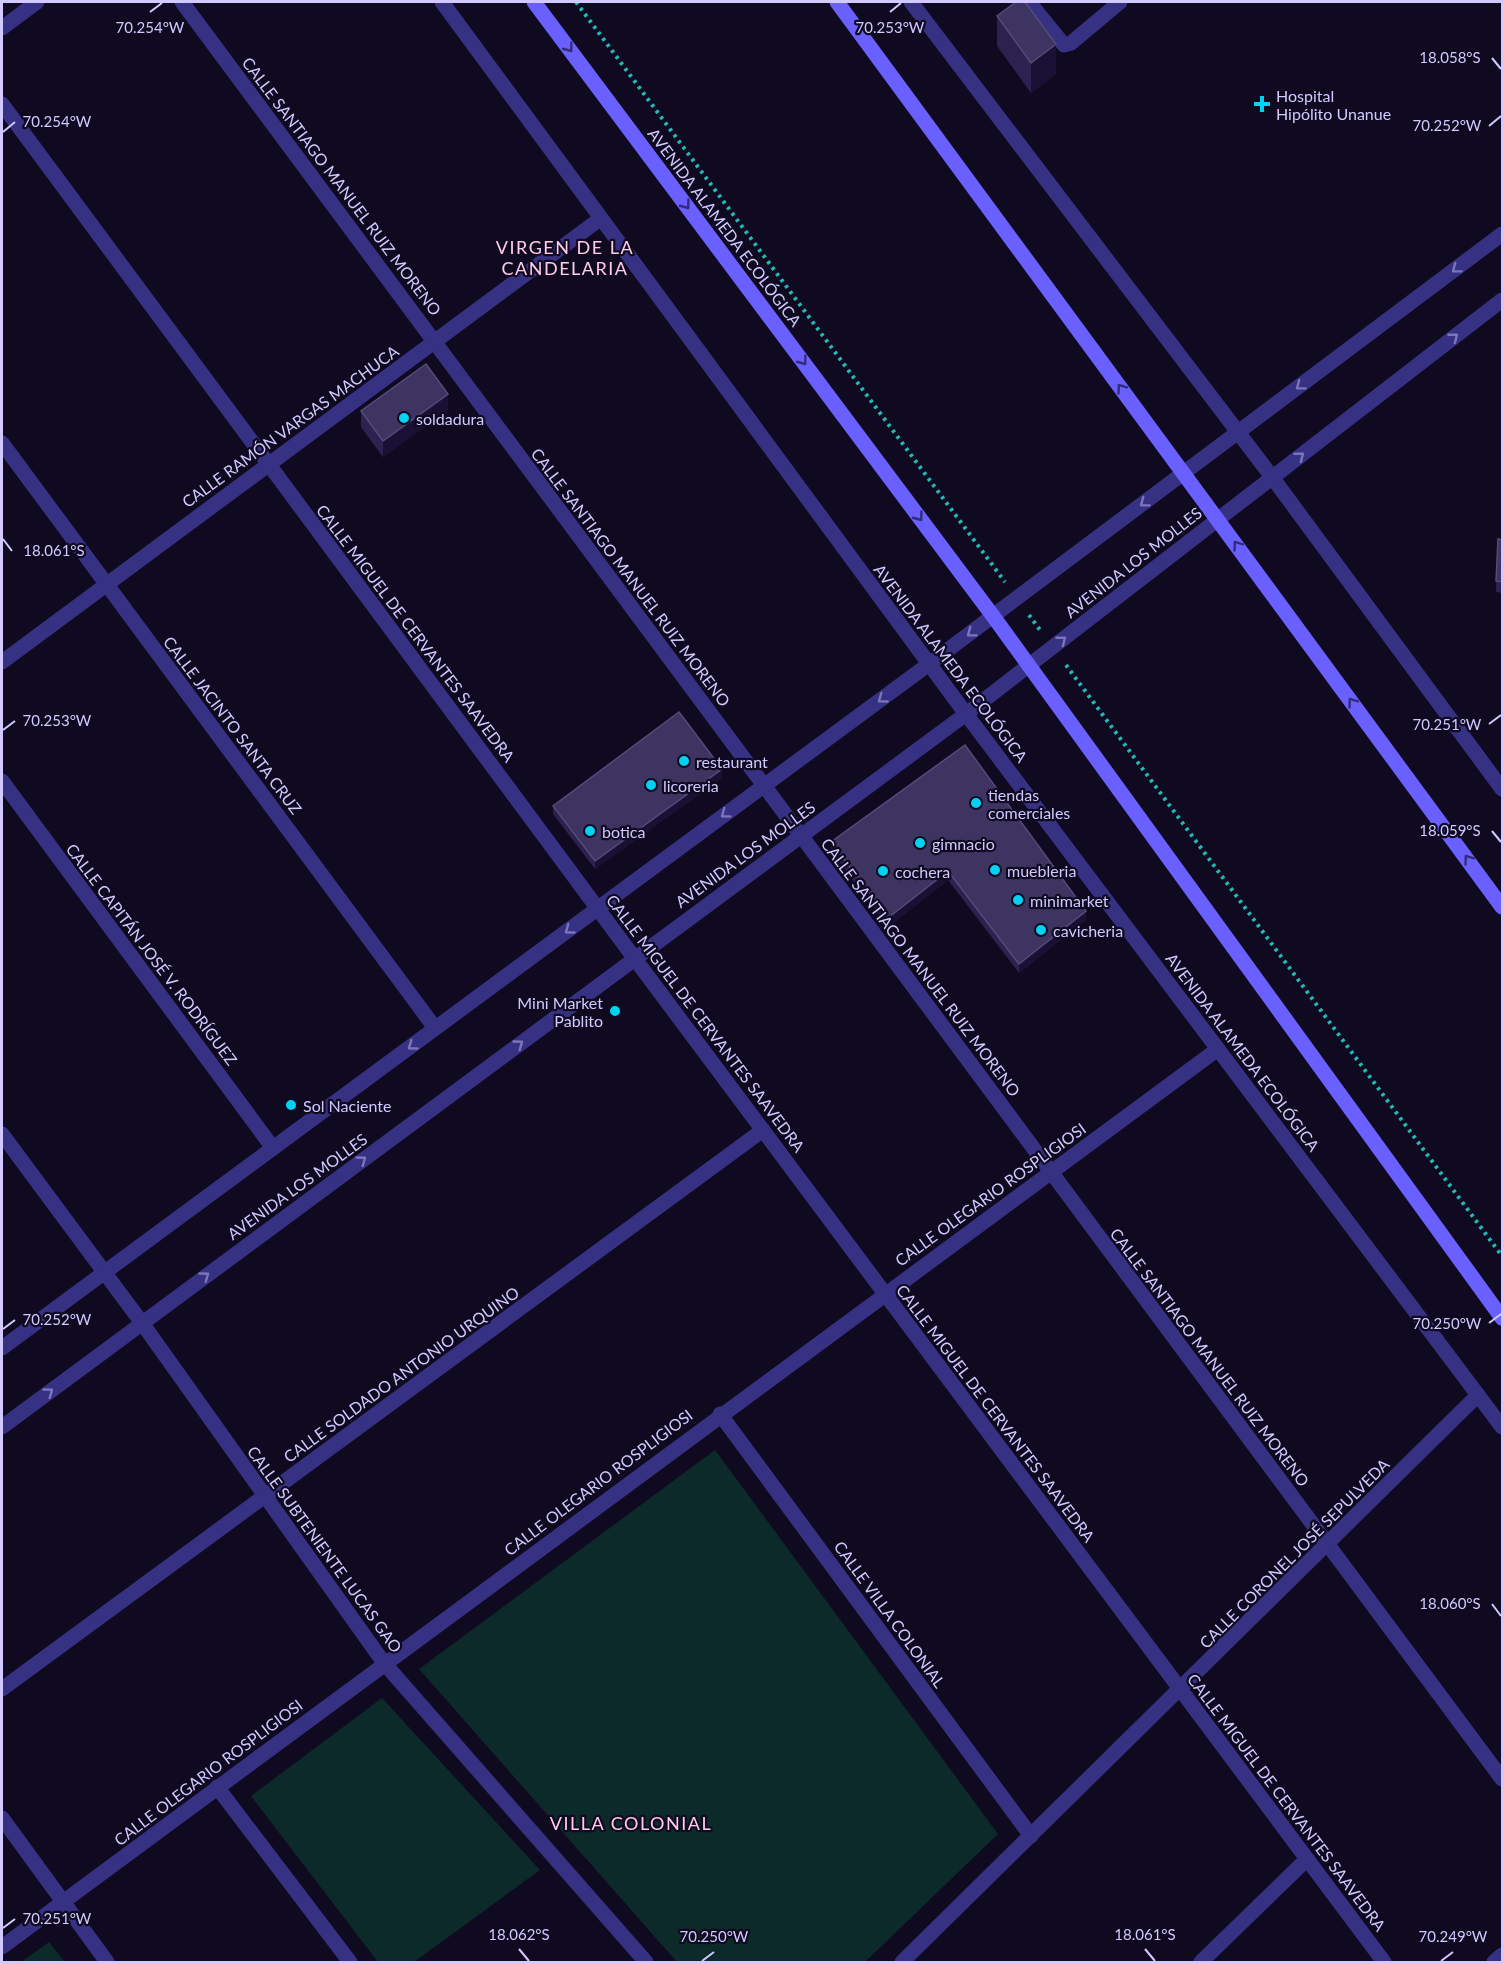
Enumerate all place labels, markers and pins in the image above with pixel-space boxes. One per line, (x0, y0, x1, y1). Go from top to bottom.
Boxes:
place label: Hospital Hipólito Unanue (1276, 86, 1391, 123)
marker: Hospital Hipólito Unanue (1253, 95, 1271, 113)
place label: soldadura (416, 409, 484, 428)
marker: soldadura (397, 411, 411, 425)
place label: restaurant (696, 752, 768, 771)
marker: restaurant (677, 754, 691, 768)
place label: licoreria (663, 776, 719, 795)
marker: licoreria (644, 778, 658, 792)
place label: tiendas comerciales (988, 785, 1070, 822)
marker: tiendas comerciales (969, 796, 983, 810)
place label: botica (602, 822, 645, 841)
marker: botica (583, 824, 597, 838)
place label: gimnacio (932, 834, 995, 853)
marker: gimnacio (913, 836, 927, 850)
place label: muebleria (1007, 861, 1076, 880)
place label: cochera (895, 862, 950, 881)
marker: muebleria (988, 863, 1002, 877)
marker: cochera (876, 864, 890, 878)
place label: minimarket (1030, 891, 1109, 910)
marker: minimarket (1011, 893, 1025, 907)
place label: cavicheria (1053, 921, 1123, 940)
marker: cavicheria (1034, 923, 1048, 937)
place label: Mini Market Pablito (517, 993, 603, 1030)
marker: Mini Market Pablito (608, 1004, 622, 1018)
place label: Sol Naciente (303, 1096, 391, 1115)
marker: Sol Naciente (284, 1098, 298, 1112)

